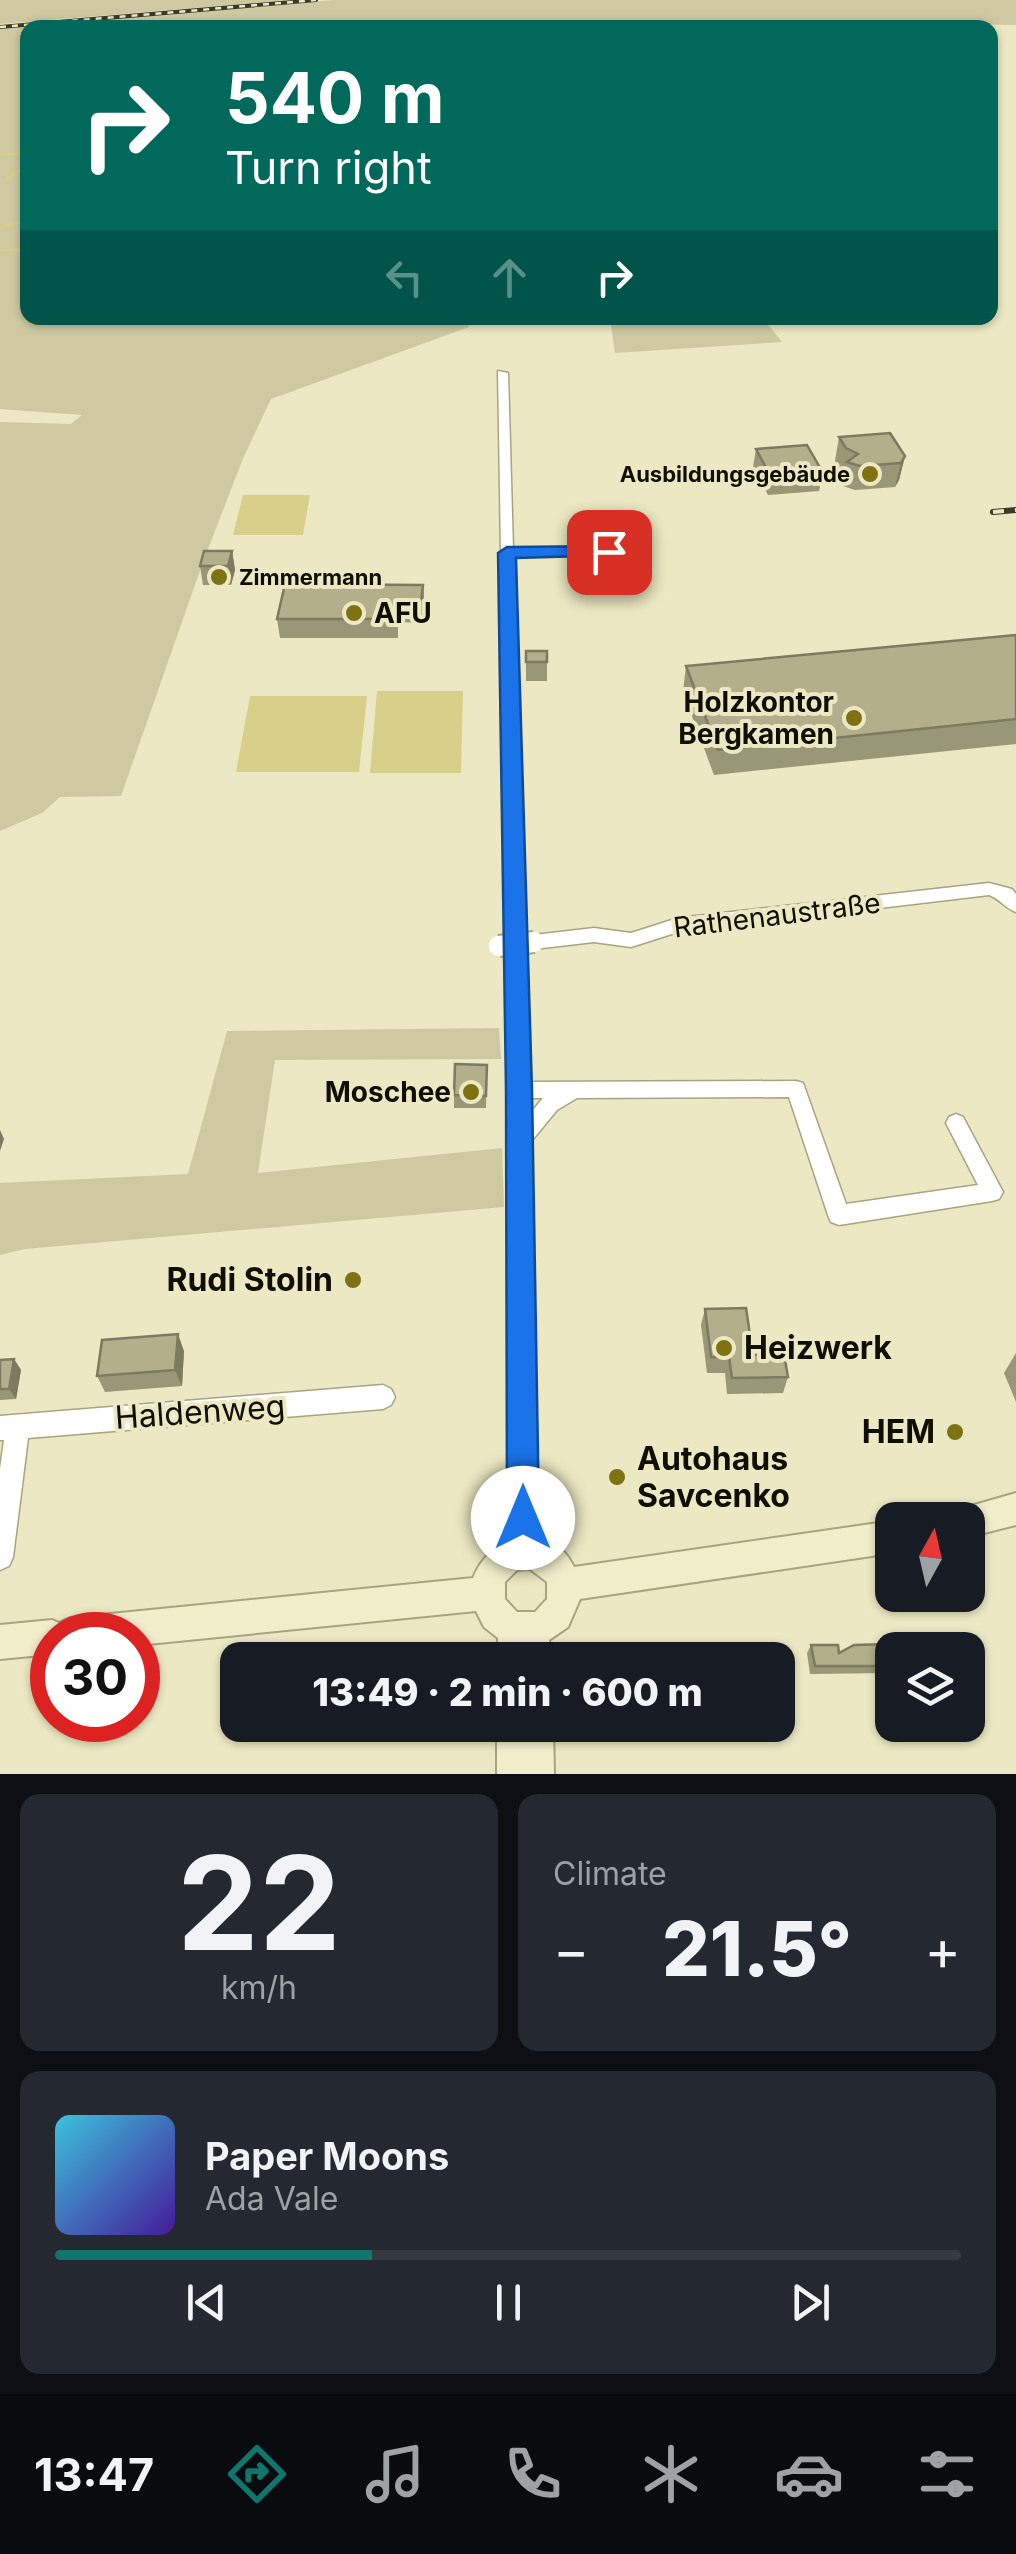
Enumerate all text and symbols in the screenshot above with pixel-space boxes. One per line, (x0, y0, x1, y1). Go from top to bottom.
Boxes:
text: 540 m (225, 55, 445, 140)
icon: right (60, 60, 190, 190)
text: Turn right (225, 140, 432, 195)
icon: left (377, 250, 432, 305)
icon: ahead (482, 250, 537, 305)
icon: right (587, 250, 642, 305)
place label: Ausbildungsgebäude (620, 461, 850, 487)
marker: Ausbildungsgebäude (859, 463, 881, 485)
pin (567, 510, 652, 595)
icon: arrive (582, 525, 637, 580)
place label: Zimmermann (239, 564, 382, 590)
marker: Zimmermann (208, 566, 230, 588)
place label: AFU (374, 596, 432, 630)
marker: AFU (343, 602, 365, 624)
place label: Holzkontor Bergkamen (678, 685, 834, 751)
marker: Holzkontor Bergkamen (843, 707, 865, 729)
street label: Rathenaustraße (672, 885, 882, 945)
place label: Moschee (325, 1075, 451, 1109)
marker: Moschee (460, 1081, 482, 1103)
place label: Rudi Stolin (166, 1260, 333, 1299)
marker: Rudi Stolin (342, 1269, 364, 1291)
place label: Heizwerk (744, 1328, 892, 1367)
marker: Heizwerk (713, 1337, 735, 1359)
street label: Haldenweg (114, 1386, 286, 1437)
place label: HEM (862, 1412, 935, 1451)
marker: HEM (944, 1421, 966, 1443)
place label: Autohaus Savcenko (637, 1439, 790, 1515)
position arrow (471, 1466, 575, 1570)
marker: Autohaus Savcenko (606, 1466, 628, 1488)
north arrow (875, 1502, 985, 1612)
map controls (875, 1502, 985, 1742)
speed limit sign: 30 (30, 1612, 160, 1742)
button: layers (875, 1632, 985, 1742)
text: 13:49 · 2 min · 600 m (312, 1669, 703, 1715)
text: 22 (177, 1824, 341, 1981)
text: Climate (553, 1854, 667, 1893)
text: 21.5° (662, 1903, 852, 1994)
text: − (553, 1917, 589, 1983)
text: + (925, 1917, 961, 1983)
text: km/h (221, 1968, 297, 2007)
text: Paper Moons (205, 2133, 449, 2179)
text: Ada Vale (205, 2179, 338, 2218)
icon: previous (179, 2275, 234, 2330)
icon: pause (481, 2275, 536, 2330)
icon: next (783, 2275, 838, 2330)
icon: directions (222, 2439, 292, 2509)
icon: music (360, 2439, 430, 2509)
icon: phone (498, 2439, 568, 2509)
icon: climate (636, 2439, 706, 2509)
icon: car (774, 2439, 844, 2509)
icon: filters (912, 2439, 982, 2509)
text: 13:47 (34, 2447, 154, 2502)

